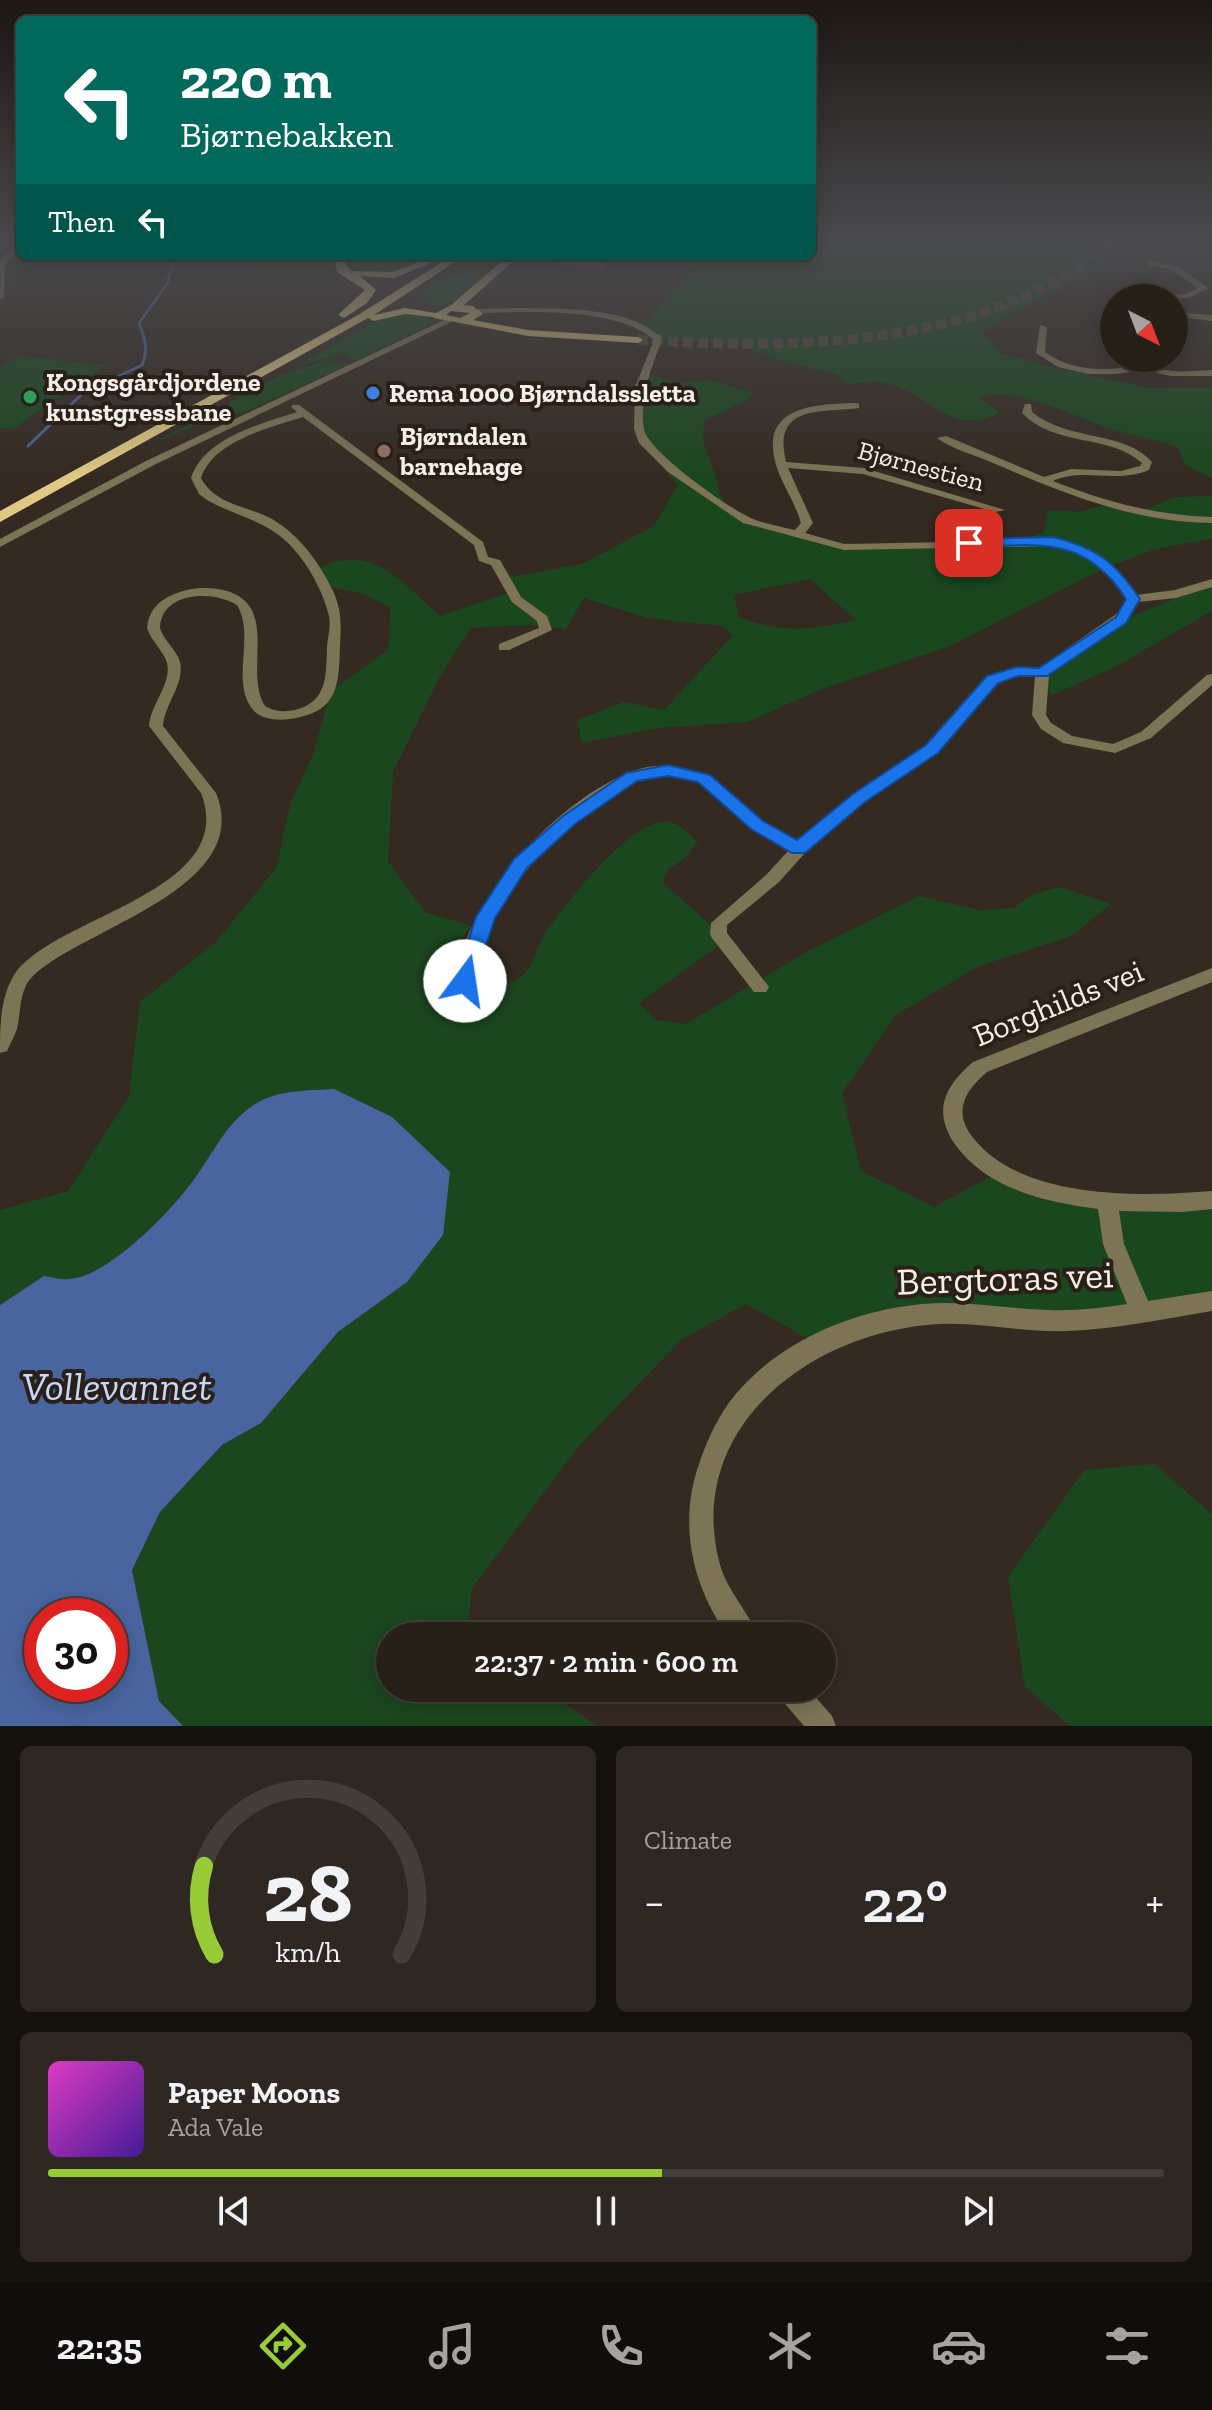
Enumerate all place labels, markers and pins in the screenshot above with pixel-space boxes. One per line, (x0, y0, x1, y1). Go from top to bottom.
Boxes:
place label: Kongsgårdjordene kunstgressbane (46, 366, 261, 428)
place label: Rema 1000 Bjørndalssletta (389, 377, 696, 409)
marker: Rema 1000 Bjørndalssletta (364, 384, 382, 402)
marker: Kongsgårdjordene kunstgressbane (21, 388, 39, 406)
place label: Bjørndalen barnehage (399, 420, 527, 482)
marker: Bjørndalen barnehage (375, 442, 393, 460)
pin (935, 509, 1003, 577)

